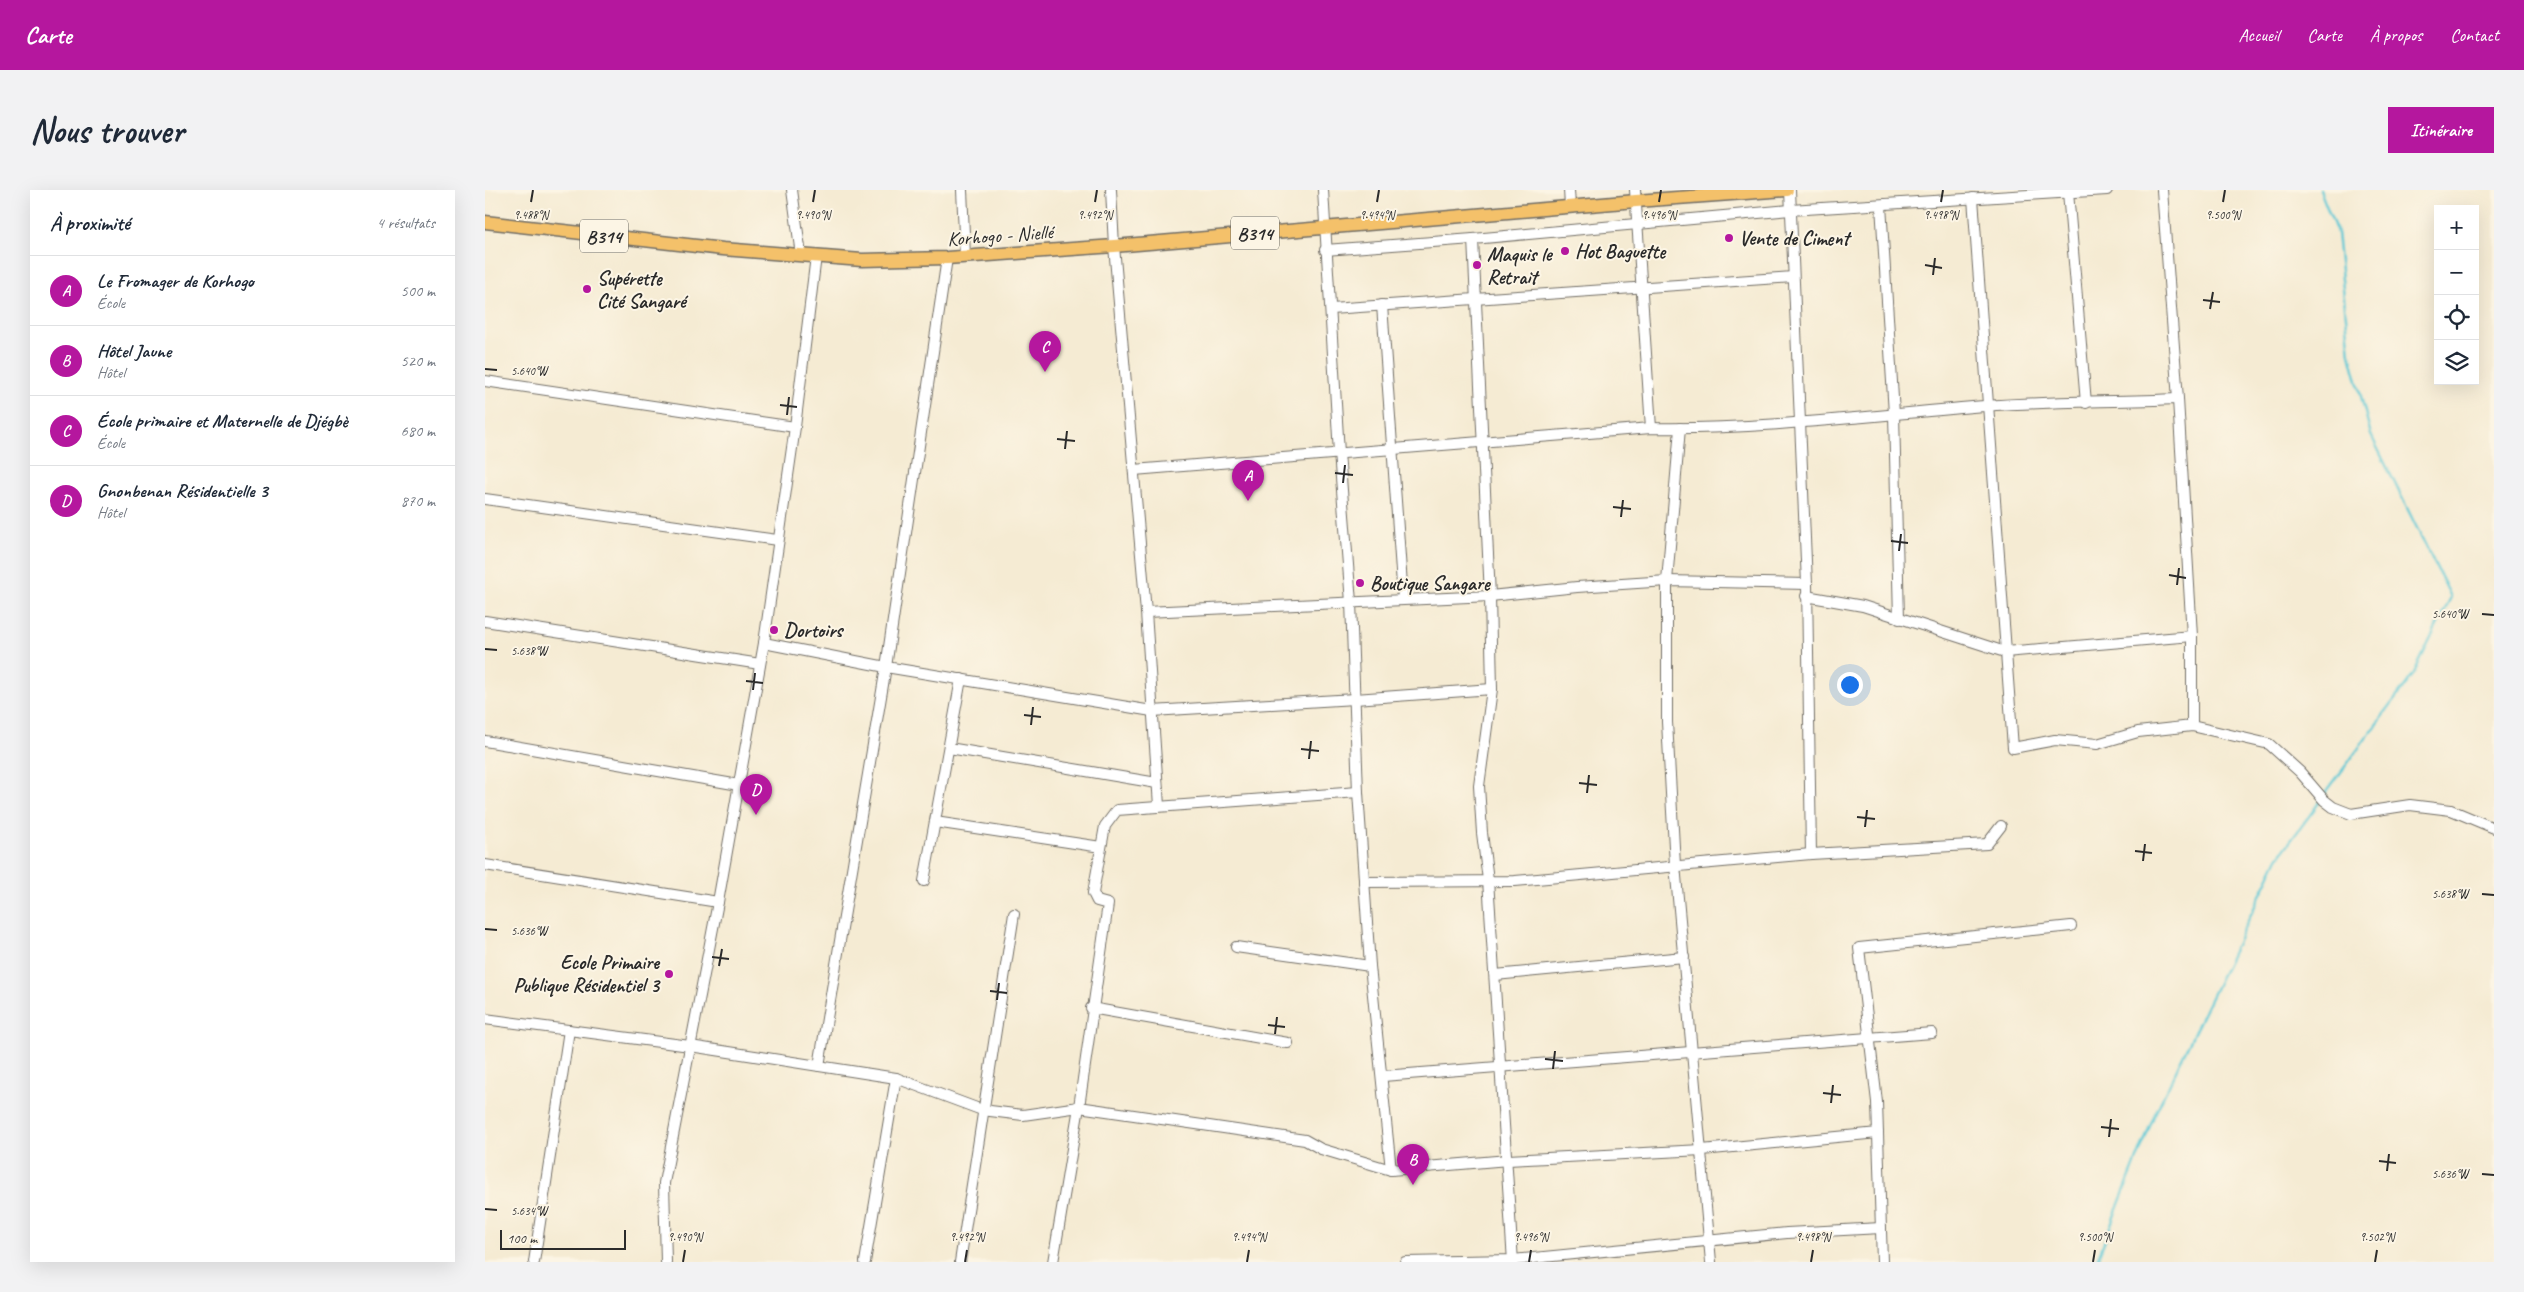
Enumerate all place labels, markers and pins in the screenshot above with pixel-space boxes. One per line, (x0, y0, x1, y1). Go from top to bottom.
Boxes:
place label: Vente de Ciment (1739, 226, 1852, 251)
marker: Vente de Ciment (1723, 232, 1735, 244)
place label: Hot Baguette (1575, 239, 1666, 264)
place label: Maquis le Retrait (1487, 242, 1554, 290)
marker: Hot Baguette (1559, 245, 1571, 257)
marker: Maquis le Retrait (1471, 259, 1483, 271)
place label: Supérette Cité Sangaré (597, 266, 689, 314)
marker: Supérette Cité Sangaré (581, 283, 593, 295)
pin: C (1029, 331, 1061, 372)
pin: A (1232, 460, 1264, 501)
place label: Boutique Sangare (1370, 571, 1491, 596)
marker: Boutique Sangare (1354, 577, 1366, 589)
place label: Dortoirs (784, 618, 844, 643)
marker: Dortoirs (768, 624, 780, 636)
pin: D (740, 774, 772, 815)
place label: Ecole Primaire Publique Résidentiel 3 (513, 950, 661, 998)
marker: Ecole Primaire Publique Résidentiel 3 (663, 968, 675, 980)
pin: B (1397, 1144, 1429, 1185)

